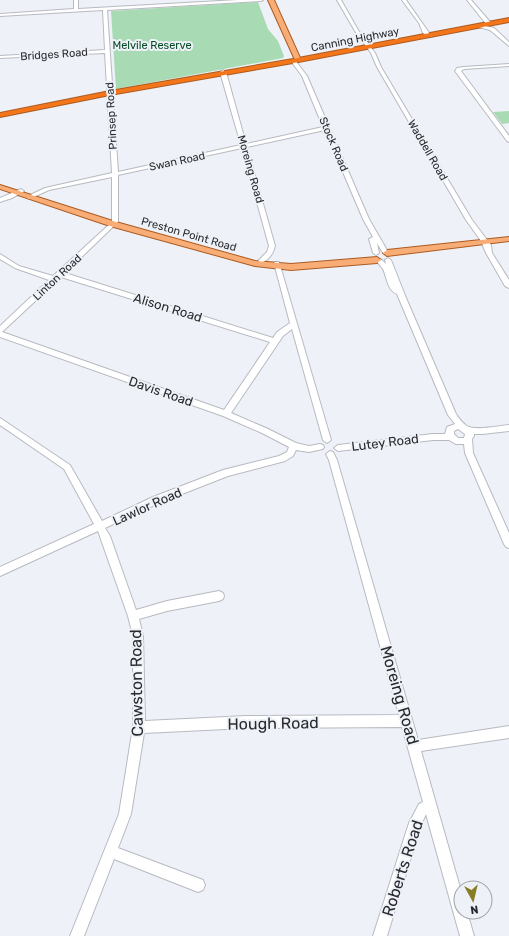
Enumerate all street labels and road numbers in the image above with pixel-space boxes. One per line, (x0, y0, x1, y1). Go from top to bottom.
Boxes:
street label: Canning Highway (310, 25, 400, 54)
street label: Bridges Road (20, 46, 88, 63)
street label: Prinsep Road (103, 82, 120, 150)
street label: Stock Road (316, 115, 351, 173)
street label: Waddell Road (405, 118, 450, 183)
street label: Moreing Road (235, 134, 266, 205)
street label: Swan Road (148, 149, 206, 174)
street label: Preston Point Road (140, 215, 238, 254)
street label: Linton Road (30, 252, 84, 303)
street label: Alison Road (132, 290, 204, 325)
street label: Davis Road (127, 373, 195, 409)
street label: Lutey Road (350, 431, 420, 454)
street label: Lawlor Road (110, 485, 184, 528)
street label: Cawston Road (126, 629, 147, 737)
street label: Moreing Road (376, 644, 423, 747)
street label: Hough Road (227, 713, 319, 734)
street label: Roberts Road (378, 817, 427, 919)

